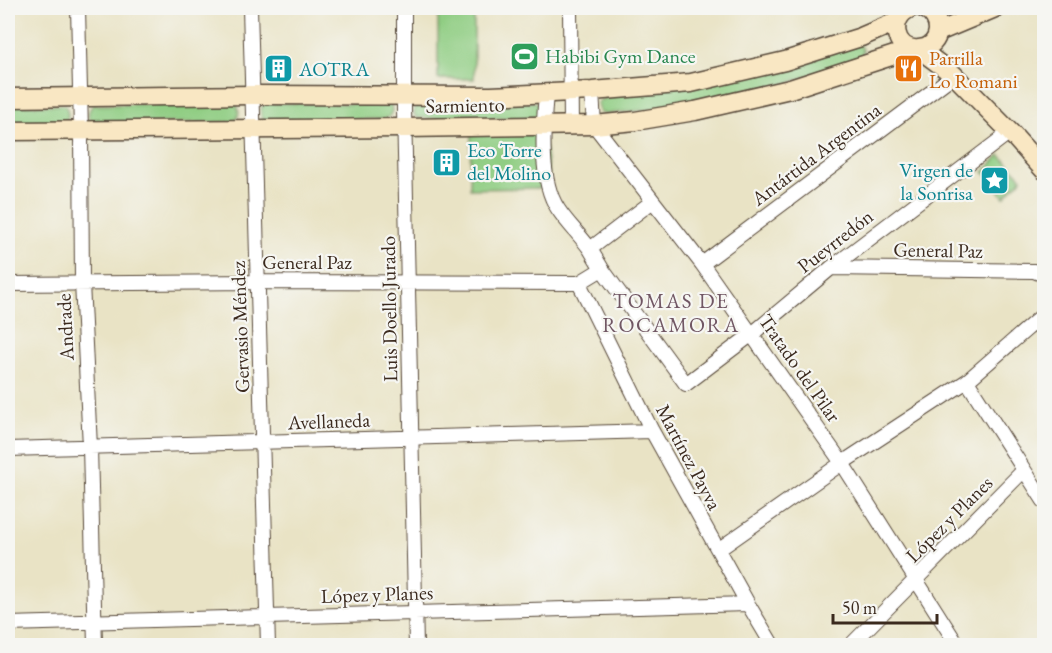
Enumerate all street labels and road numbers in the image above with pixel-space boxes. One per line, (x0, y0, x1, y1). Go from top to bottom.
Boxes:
street label: Sarmiento (425, 91, 505, 119)
street label: Antártida Argentina (745, 97, 886, 212)
street label: Pueyrredón (792, 203, 879, 279)
street label: Luis Doello Jurado (375, 236, 403, 382)
street label: General Paz (893, 236, 983, 264)
street label: General Paz (262, 249, 352, 275)
street label: Gervasio Méndez (225, 260, 255, 394)
street label: Andrade (50, 293, 80, 362)
street label: Tratado del Pilar (753, 309, 847, 428)
street label: Martínez Payva (650, 400, 728, 514)
street label: Avellaneda (286, 407, 371, 435)
street label: López y Planes (900, 470, 998, 568)
street label: López y Planes (320, 579, 434, 609)

